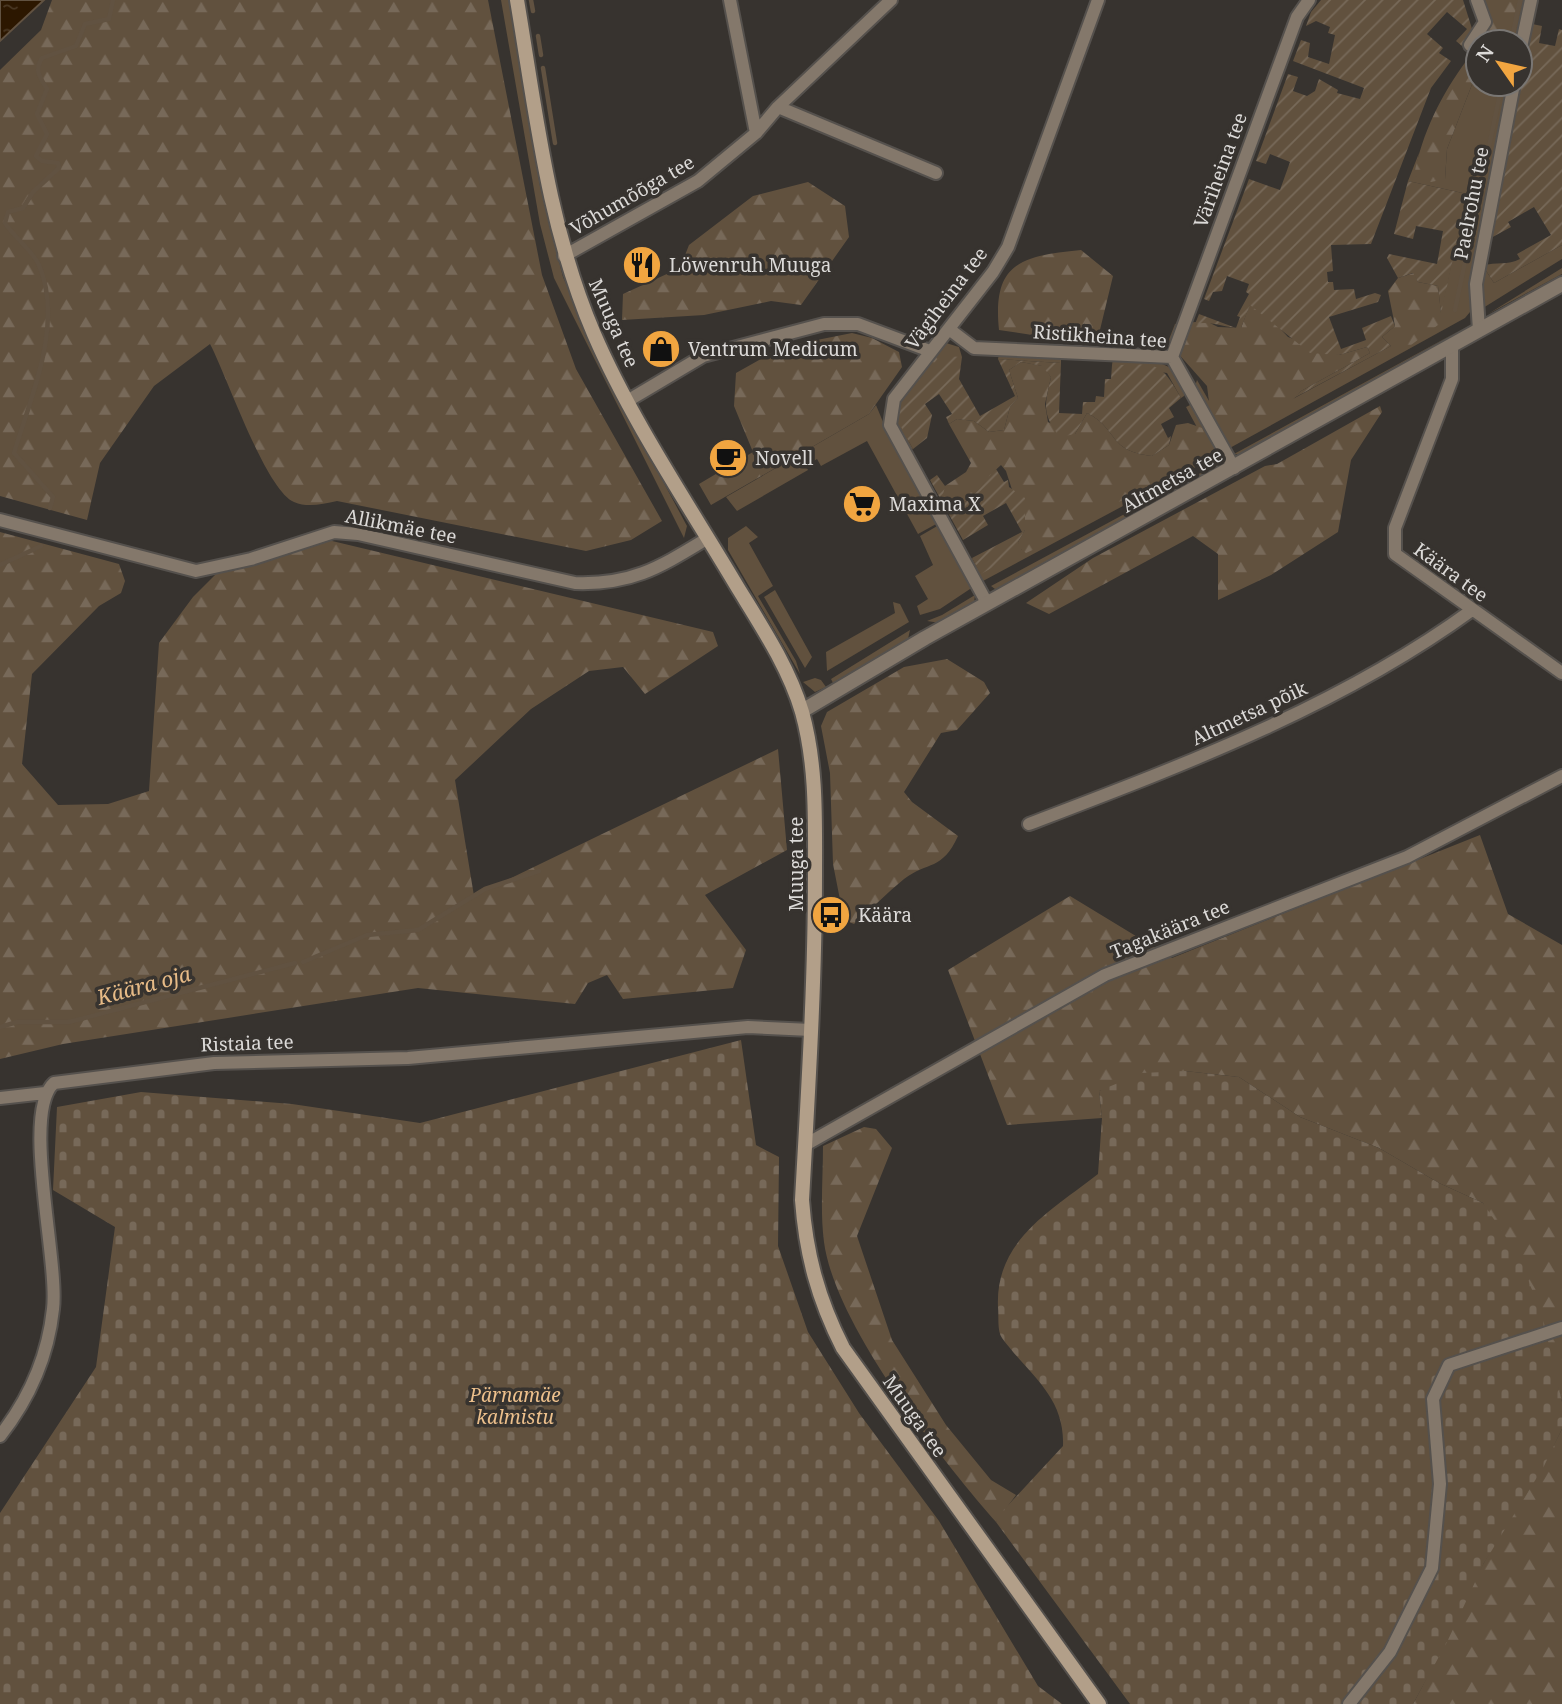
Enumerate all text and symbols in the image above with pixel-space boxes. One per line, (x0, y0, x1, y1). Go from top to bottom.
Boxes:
north arrow (1464, 28, 1534, 98)
text: N (1470, 40, 1500, 67)
street label: Väriheina tee (1187, 109, 1253, 231)
street label: Paelrohu tee (1447, 144, 1495, 262)
street label: Võhumõõga tee (565, 149, 699, 241)
street label: Vägiheina tee (899, 241, 993, 355)
restaurant icon: Löwenruh Muuga (621, 244, 663, 286)
place label: Löwenruh Muuga (669, 252, 832, 278)
street label: Muuga tee (583, 274, 645, 372)
street label: Ristikheina tee (1032, 318, 1168, 354)
shop icon: Ventrum Medicum (640, 328, 682, 370)
place label: Ventrum Medicum (688, 336, 858, 362)
cafe icon: Novell (707, 437, 749, 479)
street label: Altmetsa tee (1117, 441, 1227, 519)
place label: Novell (755, 445, 814, 471)
supermarket icon: Maxima X (841, 483, 883, 525)
place label: Maxima X (889, 491, 981, 517)
street label: Allikmäe tee (343, 502, 459, 550)
street label: Käära tee (1409, 536, 1493, 608)
street label: Altmetsa põik (1187, 674, 1312, 751)
street label: Muuga tee (783, 817, 809, 911)
street label: Tagakäära tee (1107, 893, 1233, 965)
bus stop icon: Käära (810, 894, 852, 936)
place label: Käära (858, 902, 912, 928)
water label: Käära oja (93, 959, 195, 1011)
street label: Ristaia tee (200, 1028, 294, 1058)
street label: Muuga tee (877, 1370, 953, 1462)
park label: Pärnamäe kalmistu (468, 1382, 561, 1430)

